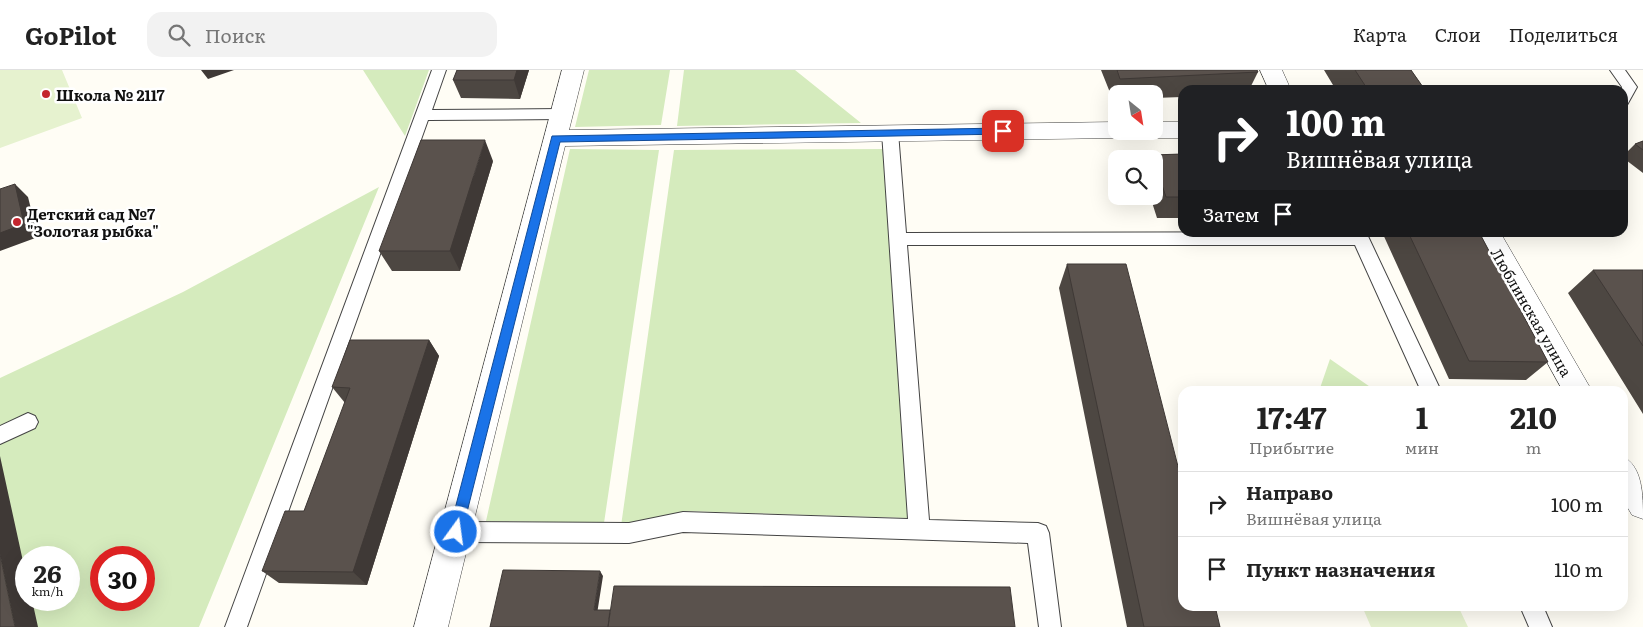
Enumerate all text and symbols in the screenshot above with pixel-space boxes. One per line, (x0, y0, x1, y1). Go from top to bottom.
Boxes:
search box (147, 12, 497, 57)
text: GoPilot (25, 17, 117, 52)
icon: search (165, 21, 193, 49)
text: Поиск (205, 21, 265, 49)
text: Карта (1353, 21, 1407, 48)
text: Слои (1435, 21, 1481, 48)
text: Поделиться (1509, 21, 1618, 48)
place label: Школа № 2117 (56, 83, 165, 106)
north arrow (1108, 85, 1162, 140)
map controls (1108, 85, 1163, 205)
marker: Школа № 2117 (40, 88, 52, 100)
text: 100 m (1286, 95, 1386, 147)
icon: right (1203, 105, 1268, 170)
pin (982, 110, 1024, 152)
icon: arrive (989, 117, 1017, 145)
text: Вишнёвая улица (1286, 142, 1473, 175)
button: search (1108, 150, 1163, 205)
text: Затем (1203, 200, 1259, 228)
icon: arrive (1269, 200, 1297, 228)
place label: Детский сад №7 "Золотая рыбка" (27, 202, 159, 242)
marker: Детский сад №7 "Золотая рыбка" (11, 216, 23, 228)
street label: Люблинская улица (1486, 243, 1579, 381)
text: 17:47 (1257, 394, 1326, 438)
text: 1 (1416, 394, 1428, 438)
text: 210 (1510, 394, 1557, 438)
text: Прибытие (1249, 435, 1334, 459)
text: мин (1405, 435, 1439, 459)
text: m (1526, 435, 1541, 459)
text: Направо (1246, 478, 1333, 506)
icon: right (1203, 490, 1231, 518)
text: 100 m (1551, 490, 1603, 518)
position arrow (429, 505, 481, 557)
text: Вишнёвая улица (1246, 506, 1382, 530)
speed limit sign: 30 (90, 546, 155, 611)
text: 26 (33, 554, 62, 591)
icon: arrive (1203, 555, 1231, 583)
text: Пункт назначения (1246, 555, 1435, 583)
text: 110 m (1554, 555, 1603, 583)
text: km/h (32, 582, 63, 600)

